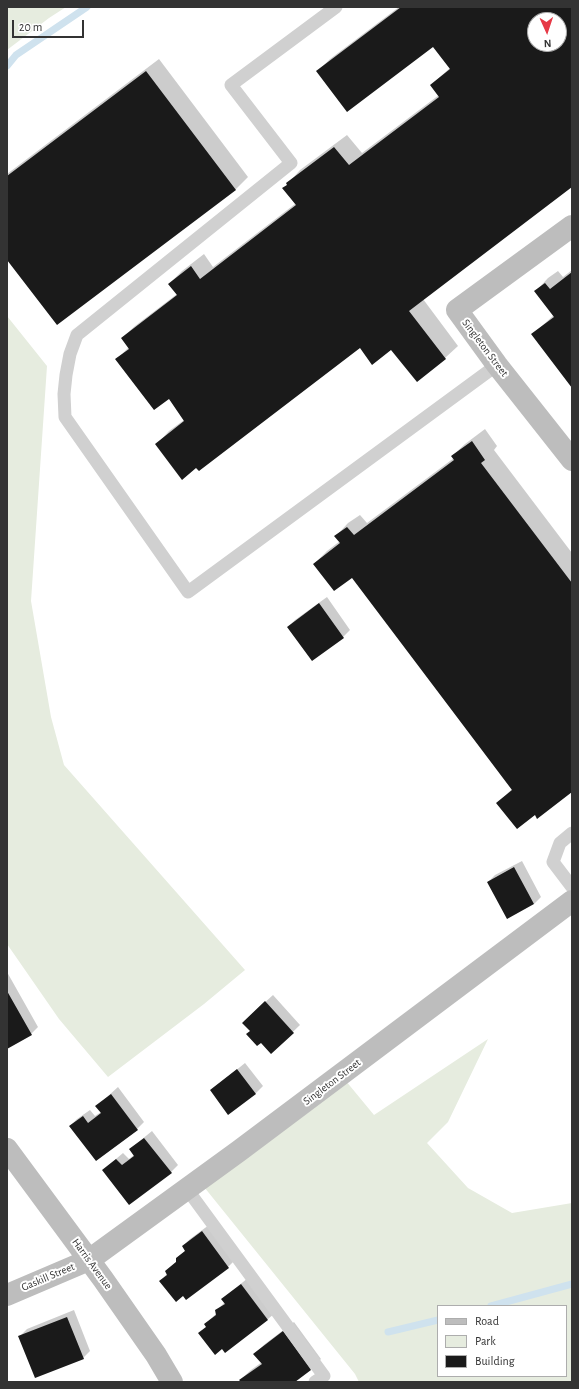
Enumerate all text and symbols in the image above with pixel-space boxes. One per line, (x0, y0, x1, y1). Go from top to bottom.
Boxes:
scale bar (14, 12, 86, 38)
north arrow (527, 12, 567, 52)
text: 20 m (19, 21, 42, 33)
text: N (543, 38, 552, 49)
street label: Singleton Street (459, 317, 511, 379)
street label: Singleton Street (301, 1056, 363, 1108)
street label: Harris Avenue (69, 1236, 115, 1292)
street label: Gaskill Street (19, 1260, 77, 1294)
legend (437, 1305, 567, 1377)
text: Road (475, 1315, 499, 1327)
text: Park (475, 1335, 496, 1347)
text: Building (475, 1355, 515, 1367)

